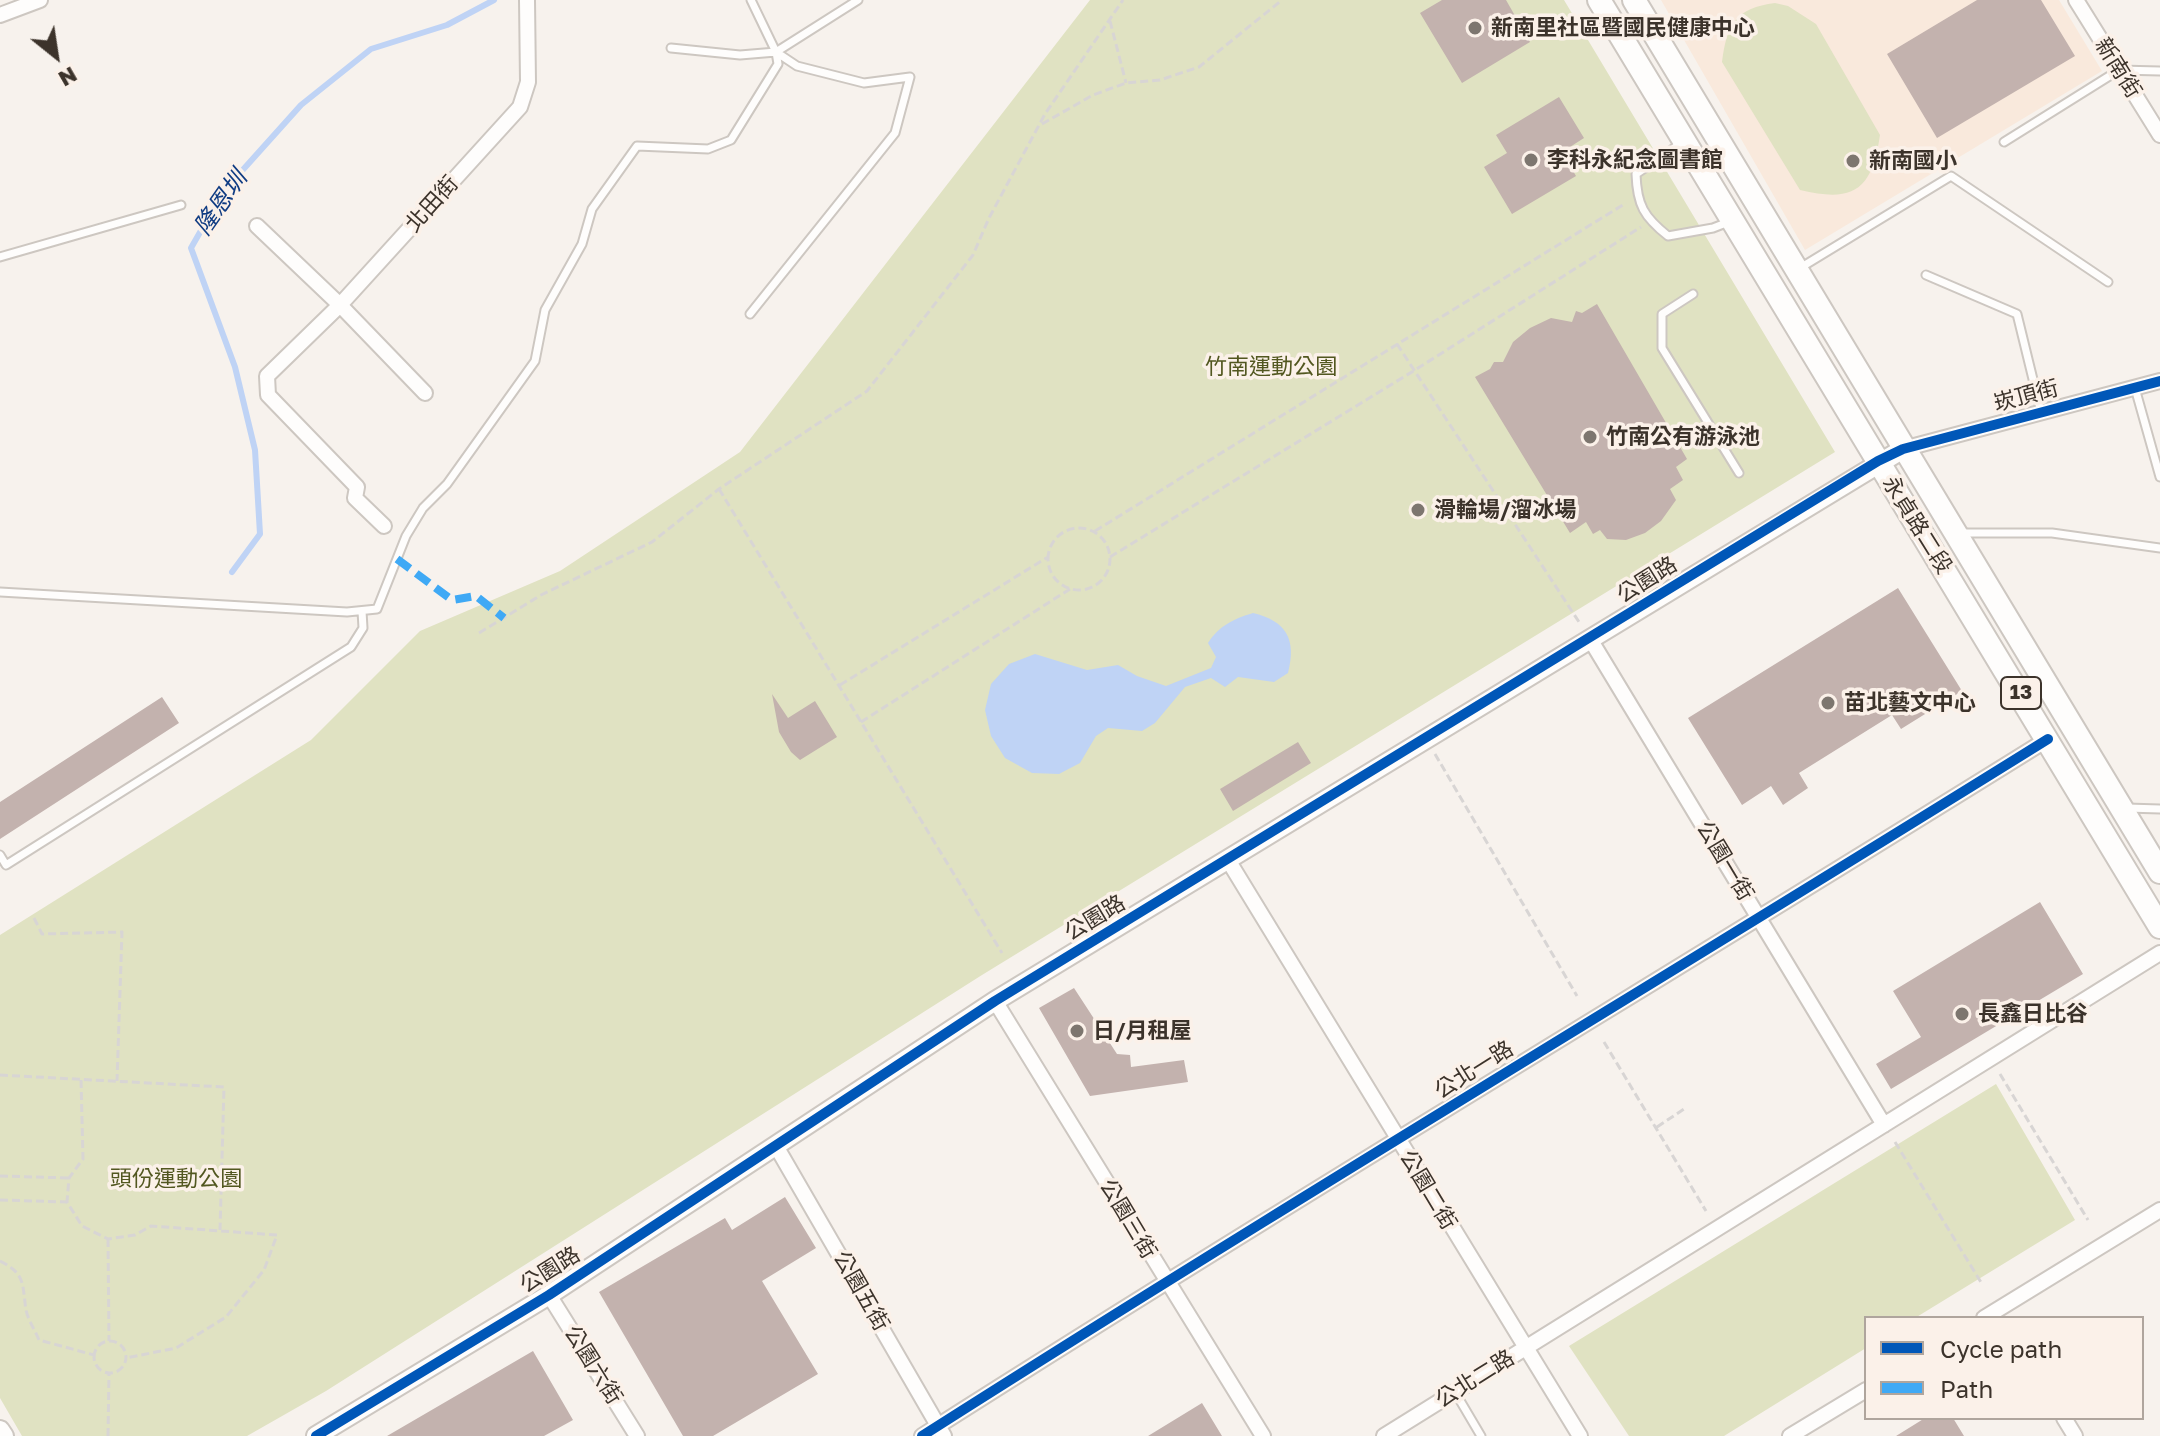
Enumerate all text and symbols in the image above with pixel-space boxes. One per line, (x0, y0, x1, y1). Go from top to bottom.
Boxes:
place label: 新南里社區暨國民健康中心 (1491, 15, 1755, 41)
north arrow (16, 16, 96, 96)
marker: 新南里社區暨國民健康中心 (1466, 19, 1484, 37)
street label: 新南街 (2089, 33, 2147, 103)
text: N (54, 61, 82, 93)
place label: 李科永紀念圖書館 (1547, 147, 1723, 173)
place label: 新南國小 (1869, 148, 1957, 174)
marker: 李科永紀念圖書館 (1522, 151, 1540, 169)
marker: 新南國小 (1844, 152, 1862, 170)
water label: 隆恩圳 (189, 165, 253, 241)
street label: 北田街 (400, 171, 464, 237)
park label: 竹南運動公園 (1205, 354, 1337, 380)
street label: 崁頂街 (1991, 375, 2061, 417)
place label: 竹南公有游泳池 (1606, 424, 1760, 450)
marker: 竹南公有游泳池 (1581, 428, 1599, 446)
street label: 永貞路二段 (1877, 471, 1957, 579)
place label: 滑輪場/溜冰場 (1434, 497, 1577, 523)
marker: 滑輪場/溜冰場 (1409, 501, 1427, 519)
street label: 公園路 (1612, 551, 1682, 609)
road number: 13 (2001, 677, 2041, 709)
place label: 苗北藝文中心 (1844, 690, 1976, 716)
marker: 苗北藝文中心 (1819, 694, 1837, 712)
street label: 公園一街 (1691, 816, 1759, 906)
street label: 公園路 (1060, 890, 1130, 946)
place label: 長鑫日比谷 (1978, 1001, 2088, 1027)
marker: 長鑫日比谷 (1953, 1005, 1971, 1023)
place label: 日/月租屋 (1093, 1018, 1192, 1044)
marker: 日/月租屋 (1068, 1022, 1086, 1040)
street label: 公北一路 (1430, 1035, 1518, 1105)
street label: 公園二街 (1394, 1145, 1462, 1235)
park label: 頭份運動公園 (110, 1166, 242, 1192)
street label: 公園三街 (1094, 1174, 1162, 1264)
street label: 公園路 (515, 1241, 585, 1299)
street label: 公園五街 (828, 1246, 894, 1336)
legend (1864, 1316, 2144, 1420)
street label: 公園六街 (558, 1321, 628, 1409)
text: Cycle path (1940, 1334, 2062, 1363)
street label: 公北二路 (1431, 1344, 1519, 1414)
text: Path (1940, 1374, 1993, 1403)

